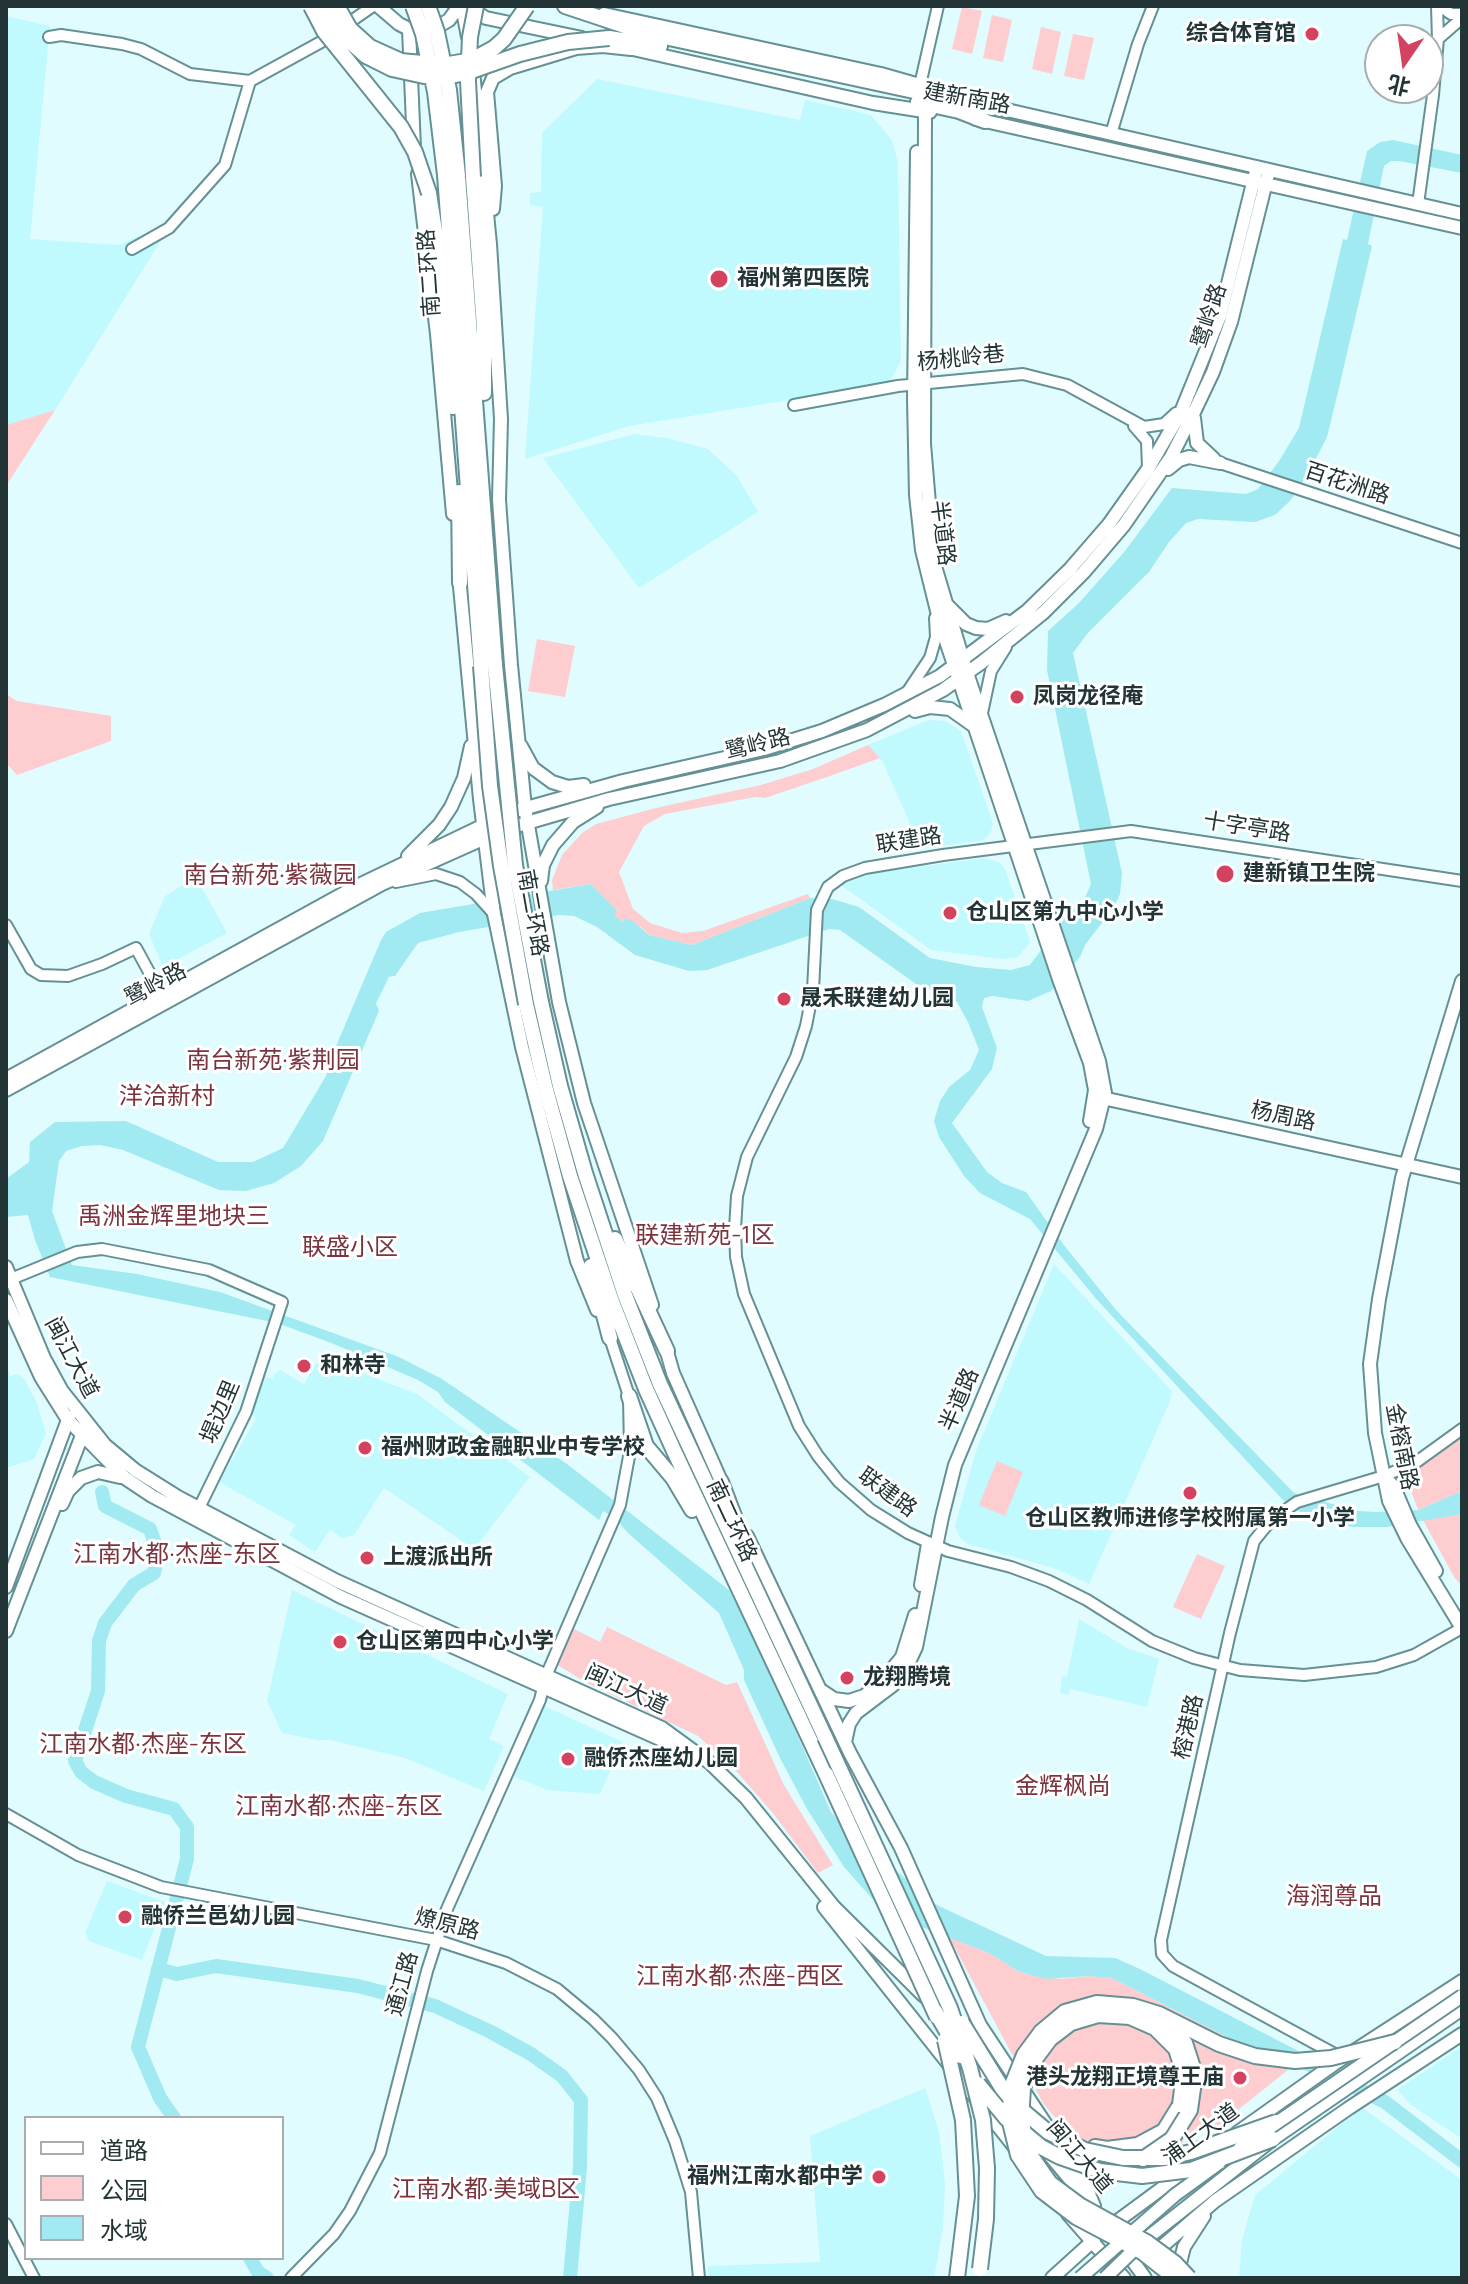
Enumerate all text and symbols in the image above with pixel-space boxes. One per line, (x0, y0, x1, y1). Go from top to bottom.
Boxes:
place label: 综合体育馆 (1186, 21, 1296, 47)
north arrow (1364, 24, 1444, 104)
marker: 综合体育馆 (1303, 25, 1321, 43)
text: 北 (1385, 68, 1413, 103)
street label: 建新南路 (921, 78, 1013, 120)
street label: 南二环路 (414, 228, 446, 318)
place label: 福州第四医院 (737, 266, 869, 292)
marker: 福州第四医院 (708, 268, 730, 290)
street label: 鹭岭路 (1187, 281, 1233, 351)
street label: 杨桃岭巷 (916, 341, 1006, 377)
street label: 百花洲路 (1301, 458, 1393, 510)
street label: 半道路 (925, 499, 959, 567)
place label: 凤岗龙径庵 (1033, 684, 1143, 710)
marker: 凤岗龙径庵 (1008, 688, 1026, 706)
street label: 鹭岭路 (723, 724, 793, 766)
street label: 十字亭路 (1201, 808, 1293, 848)
street label: 联建路 (874, 823, 944, 859)
place label: 建新镇卫生院 (1243, 861, 1375, 887)
district label: 南台新苑·紫薇园 (183, 862, 357, 890)
marker: 建新镇卫生院 (1214, 863, 1236, 885)
street label: 南二环路 (511, 867, 553, 959)
place label: 仓山区第九中心小学 (966, 900, 1164, 926)
marker: 仓山区第九中心小学 (941, 904, 959, 922)
street label: 鹭岭路 (121, 958, 191, 1012)
place label: 晟禾联建幼儿园 (800, 986, 954, 1012)
marker: 晟禾联建幼儿园 (775, 990, 793, 1008)
district label: 南台新苑·紫荆园 (186, 1047, 360, 1075)
district label: 洋洽新村 (119, 1083, 215, 1111)
street label: 杨周路 (1248, 1097, 1318, 1137)
district label: 禹洲金辉里地块三 (78, 1203, 270, 1231)
district label: 联建新苑-1区 (635, 1222, 775, 1250)
district label: 联盛小区 (302, 1234, 398, 1262)
street label: 闽江大道 (39, 1313, 103, 1403)
place label: 和林寺 (320, 1353, 386, 1379)
marker: 和林寺 (295, 1357, 313, 1375)
street label: 半道路 (935, 1364, 985, 1436)
street label: 堤边里 (196, 1376, 246, 1448)
street label: 金榕南路 (1380, 1401, 1422, 1493)
place label: 福州财政金融职业中专学校 (381, 1435, 645, 1461)
marker: 福州财政金融职业中专学校 (356, 1439, 374, 1457)
street label: 联建路 (853, 1463, 921, 1523)
street label: 南二环路 (700, 1476, 762, 1566)
marker: 仓山区教师进修学校附属第一小学 (1181, 1484, 1199, 1502)
place label: 仓山区教师进修学校附属第一小学 (1025, 1506, 1355, 1532)
district label: 江南水都·杰座-东区 (73, 1541, 281, 1569)
place label: 上渡派出所 (383, 1545, 493, 1571)
marker: 上渡派出所 (358, 1549, 376, 1567)
place label: 仓山区第四中心小学 (356, 1629, 554, 1655)
marker: 仓山区第四中心小学 (331, 1633, 349, 1651)
street label: 闽江大道 (581, 1659, 671, 1721)
place label: 龙翔腾境 (863, 1665, 951, 1691)
marker: 龙翔腾境 (838, 1669, 856, 1687)
street label: 榕港路 (1169, 1692, 1209, 1762)
district label: 江南水都·杰座-东区 (39, 1731, 247, 1759)
place label: 融侨杰座幼儿园 (584, 1746, 738, 1772)
marker: 融侨杰座幼儿园 (559, 1750, 577, 1768)
district label: 金辉枫尚 (1015, 1773, 1111, 1801)
district label: 江南水都·杰座-东区 (235, 1793, 443, 1821)
district label: 海润尊品 (1286, 1883, 1382, 1911)
place label: 融侨兰邑幼儿园 (141, 1904, 295, 1930)
street label: 燎原路 (412, 1904, 482, 1946)
marker: 融侨兰邑幼儿园 (116, 1908, 134, 1926)
street label: 通江路 (382, 1949, 424, 2019)
district label: 江南水都·杰座-西区 (636, 1963, 844, 1991)
place label: 港头龙翔正境尊王庙 (1026, 2065, 1224, 2091)
marker: 港头龙翔正境尊王庙 (1231, 2069, 1249, 2087)
street label: 浦上大道 (1158, 2098, 1244, 2172)
street label: 闽江大道 (1041, 2115, 1117, 2199)
legend (24, 2116, 284, 2260)
text: 道路 (100, 2133, 148, 2166)
place label: 福州江南水都中学 (687, 2164, 863, 2190)
marker: 福州江南水都中学 (870, 2168, 888, 2186)
text: 公园 (100, 2173, 148, 2206)
district label: 江南水都·美域B区 (392, 2176, 580, 2204)
text: 水域 (100, 2213, 148, 2246)

